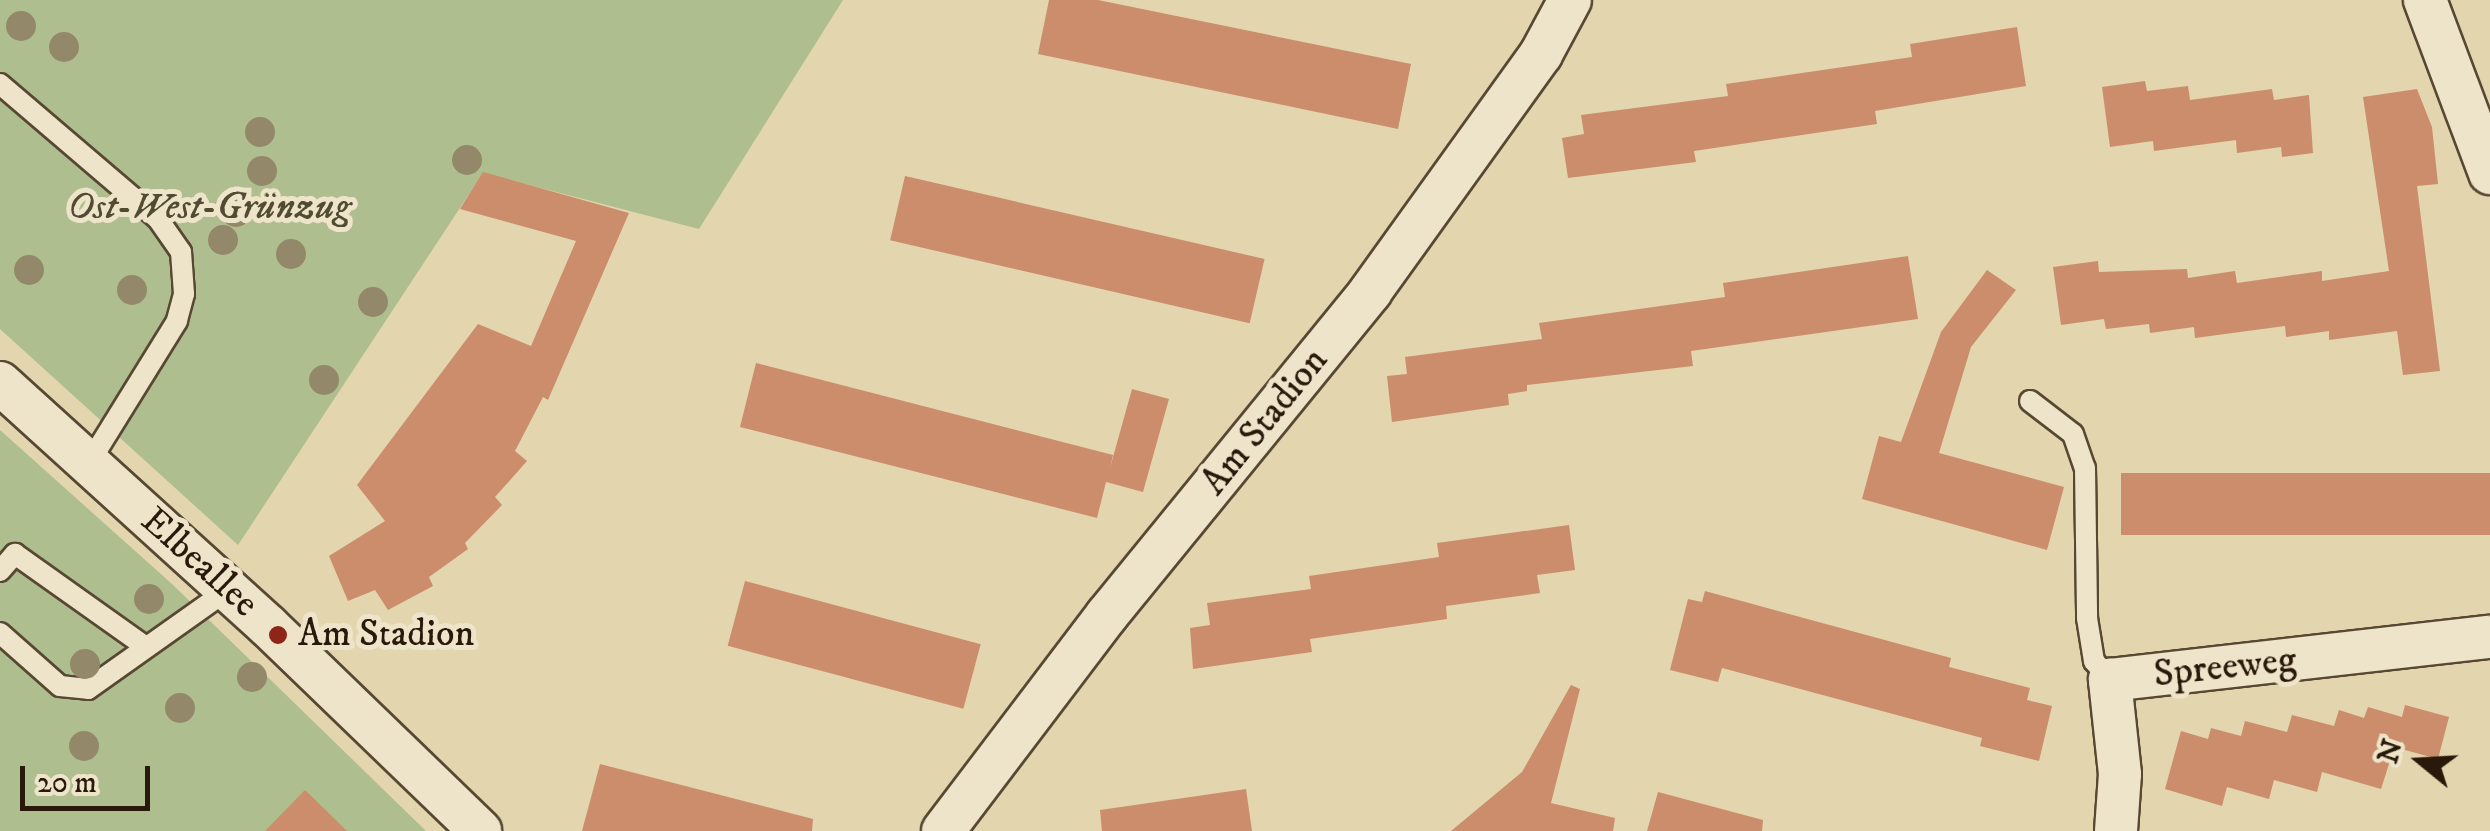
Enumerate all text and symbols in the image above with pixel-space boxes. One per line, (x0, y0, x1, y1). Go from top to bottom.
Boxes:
park label: Ost-West-Grünzug (68, 185, 350, 231)
street label: Am Stadion (1192, 339, 1338, 505)
street label: Elbeallee (131, 498, 267, 628)
place label: Am Stadion (298, 612, 474, 658)
marker: Am Stadion (267, 624, 289, 646)
street label: Spreeweg (2152, 638, 2298, 698)
north arrow (2370, 711, 2470, 811)
text: N (2371, 735, 2411, 768)
scale bar (25, 746, 155, 808)
text: 20 m (37, 765, 97, 802)

